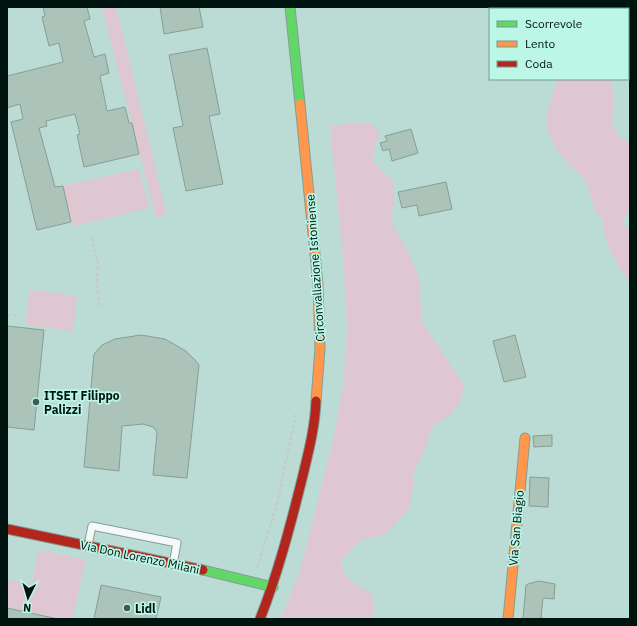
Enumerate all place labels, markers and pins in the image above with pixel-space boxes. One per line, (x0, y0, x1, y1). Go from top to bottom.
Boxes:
place label: ITSET Filippo Palizzi (44, 388, 120, 417)
marker: ITSET Filippo Palizzi (31, 397, 41, 407)
place label: Lidl (135, 601, 156, 616)
marker: Lidl (122, 603, 132, 613)

